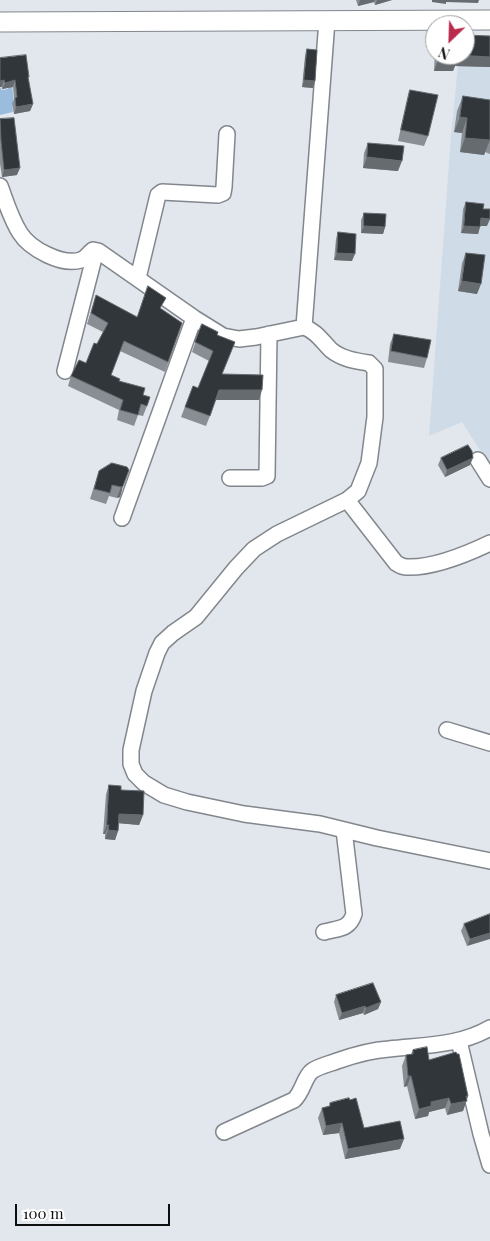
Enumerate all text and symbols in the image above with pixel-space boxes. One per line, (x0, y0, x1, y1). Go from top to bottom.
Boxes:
north arrow (425, 15, 475, 65)
text: N (436, 43, 453, 64)
scale bar (18, 1194, 172, 1226)
text: 100 m (23, 1203, 64, 1223)

